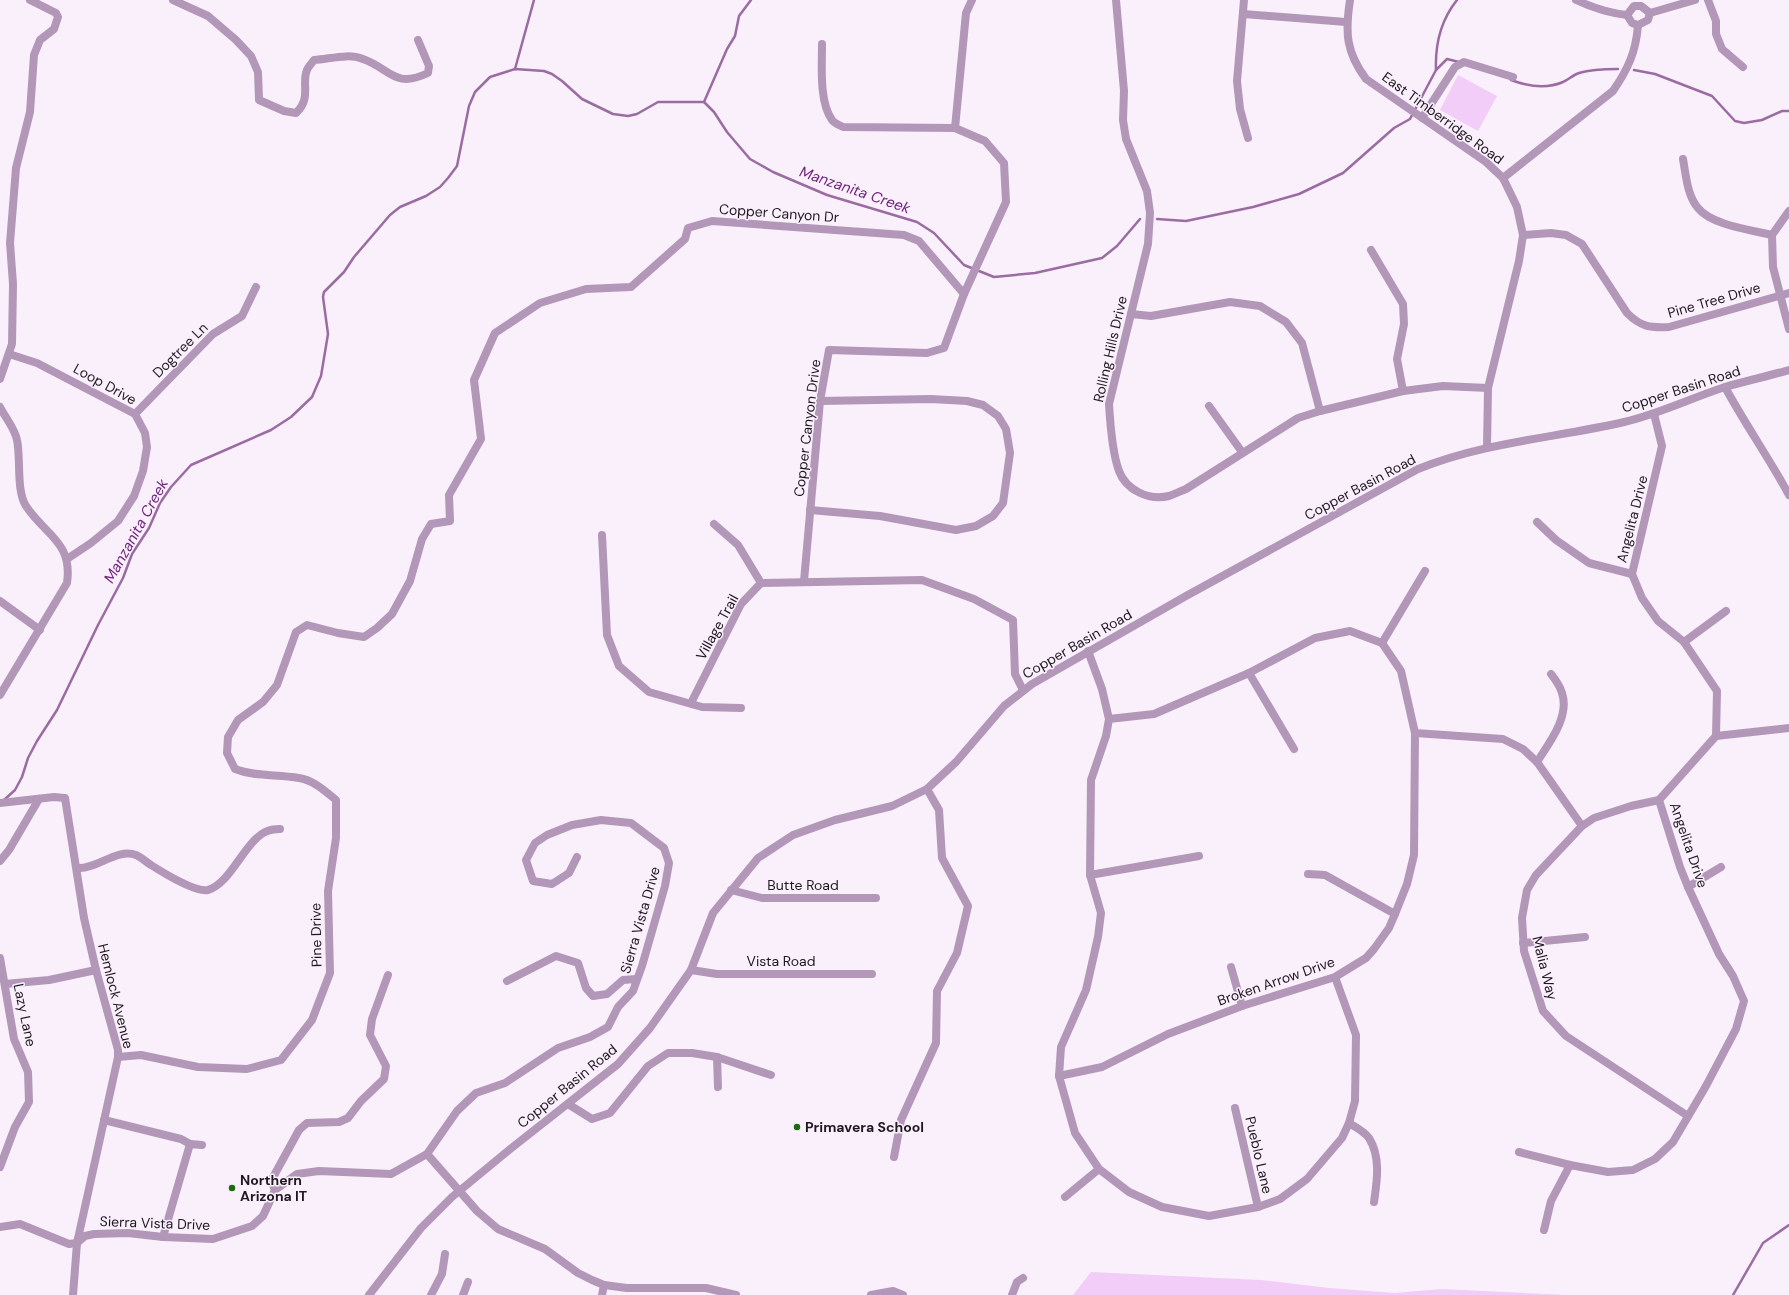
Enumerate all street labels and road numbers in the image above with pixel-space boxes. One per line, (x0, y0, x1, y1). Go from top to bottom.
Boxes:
street label: East Timberridge Road (1379, 68, 1507, 168)
street label: Copper Canyon Dr (718, 200, 840, 226)
street label: Pine Tree Drive (1665, 278, 1763, 322)
street label: Rolling Hills Drive (1089, 294, 1131, 404)
street label: Dogtree Ln (149, 319, 211, 381)
street label: Copper Canyon Drive (790, 358, 824, 498)
street label: Loop Drive (70, 359, 140, 409)
street label: Copper Basin Road (1619, 361, 1743, 417)
street label: Copper Basin Road (1301, 450, 1419, 524)
street label: Angelita Drive (1612, 473, 1652, 564)
street label: Village Trail (692, 591, 742, 663)
street label: Copper Basin Road (1019, 605, 1135, 683)
street label: Angelita Drive (1666, 800, 1712, 890)
street label: Sierra Vista Drive (616, 864, 664, 976)
street label: Butte Road (767, 876, 839, 894)
street label: Pine Drive (306, 903, 326, 967)
street label: Malia Way (1528, 934, 1562, 1002)
street label: Hemlock Avenue (94, 942, 138, 1050)
street label: Vista Road (747, 952, 815, 970)
street label: Broken Arrow Drive (1215, 952, 1337, 1010)
street label: Lazy Lane (10, 982, 40, 1048)
street label: Copper Basin Road (513, 1040, 621, 1132)
street label: Pueblo Lane (1241, 1114, 1277, 1196)
street label: Sierra Vista Drive (99, 1212, 211, 1234)

